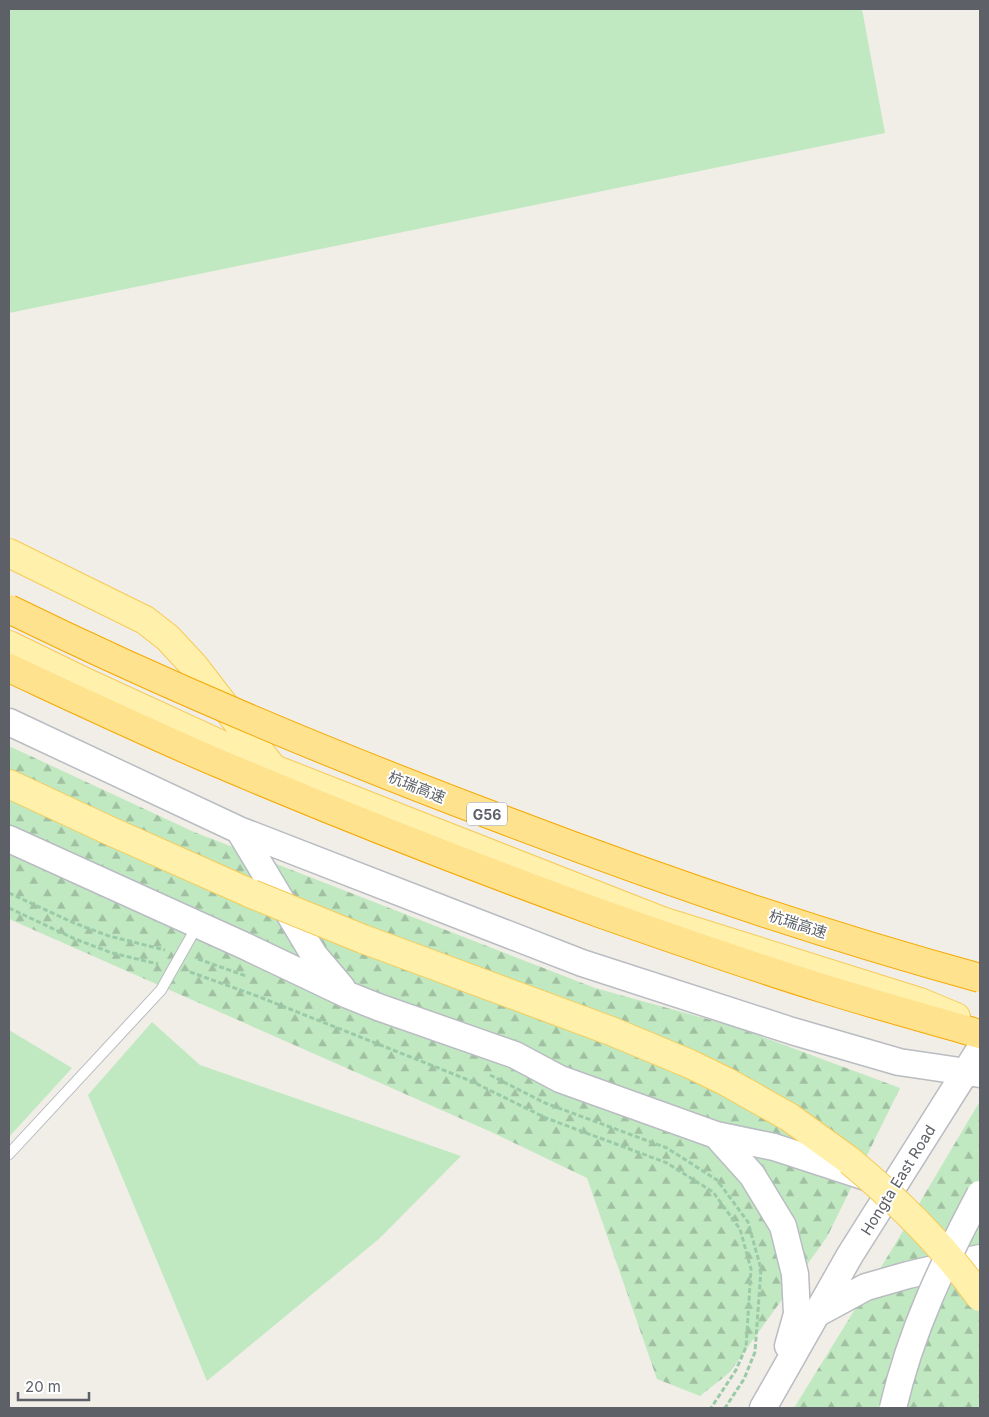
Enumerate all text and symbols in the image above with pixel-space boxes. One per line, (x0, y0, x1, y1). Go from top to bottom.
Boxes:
street label: 杭瑞高速 (386, 767, 448, 807)
road number: G56 (467, 802, 507, 826)
street label: 杭瑞高速 (767, 906, 829, 942)
street label: Hongta East Road (856, 1121, 940, 1239)
scale bar (18, 1370, 89, 1402)
text: 20 m (25, 1377, 61, 1396)

